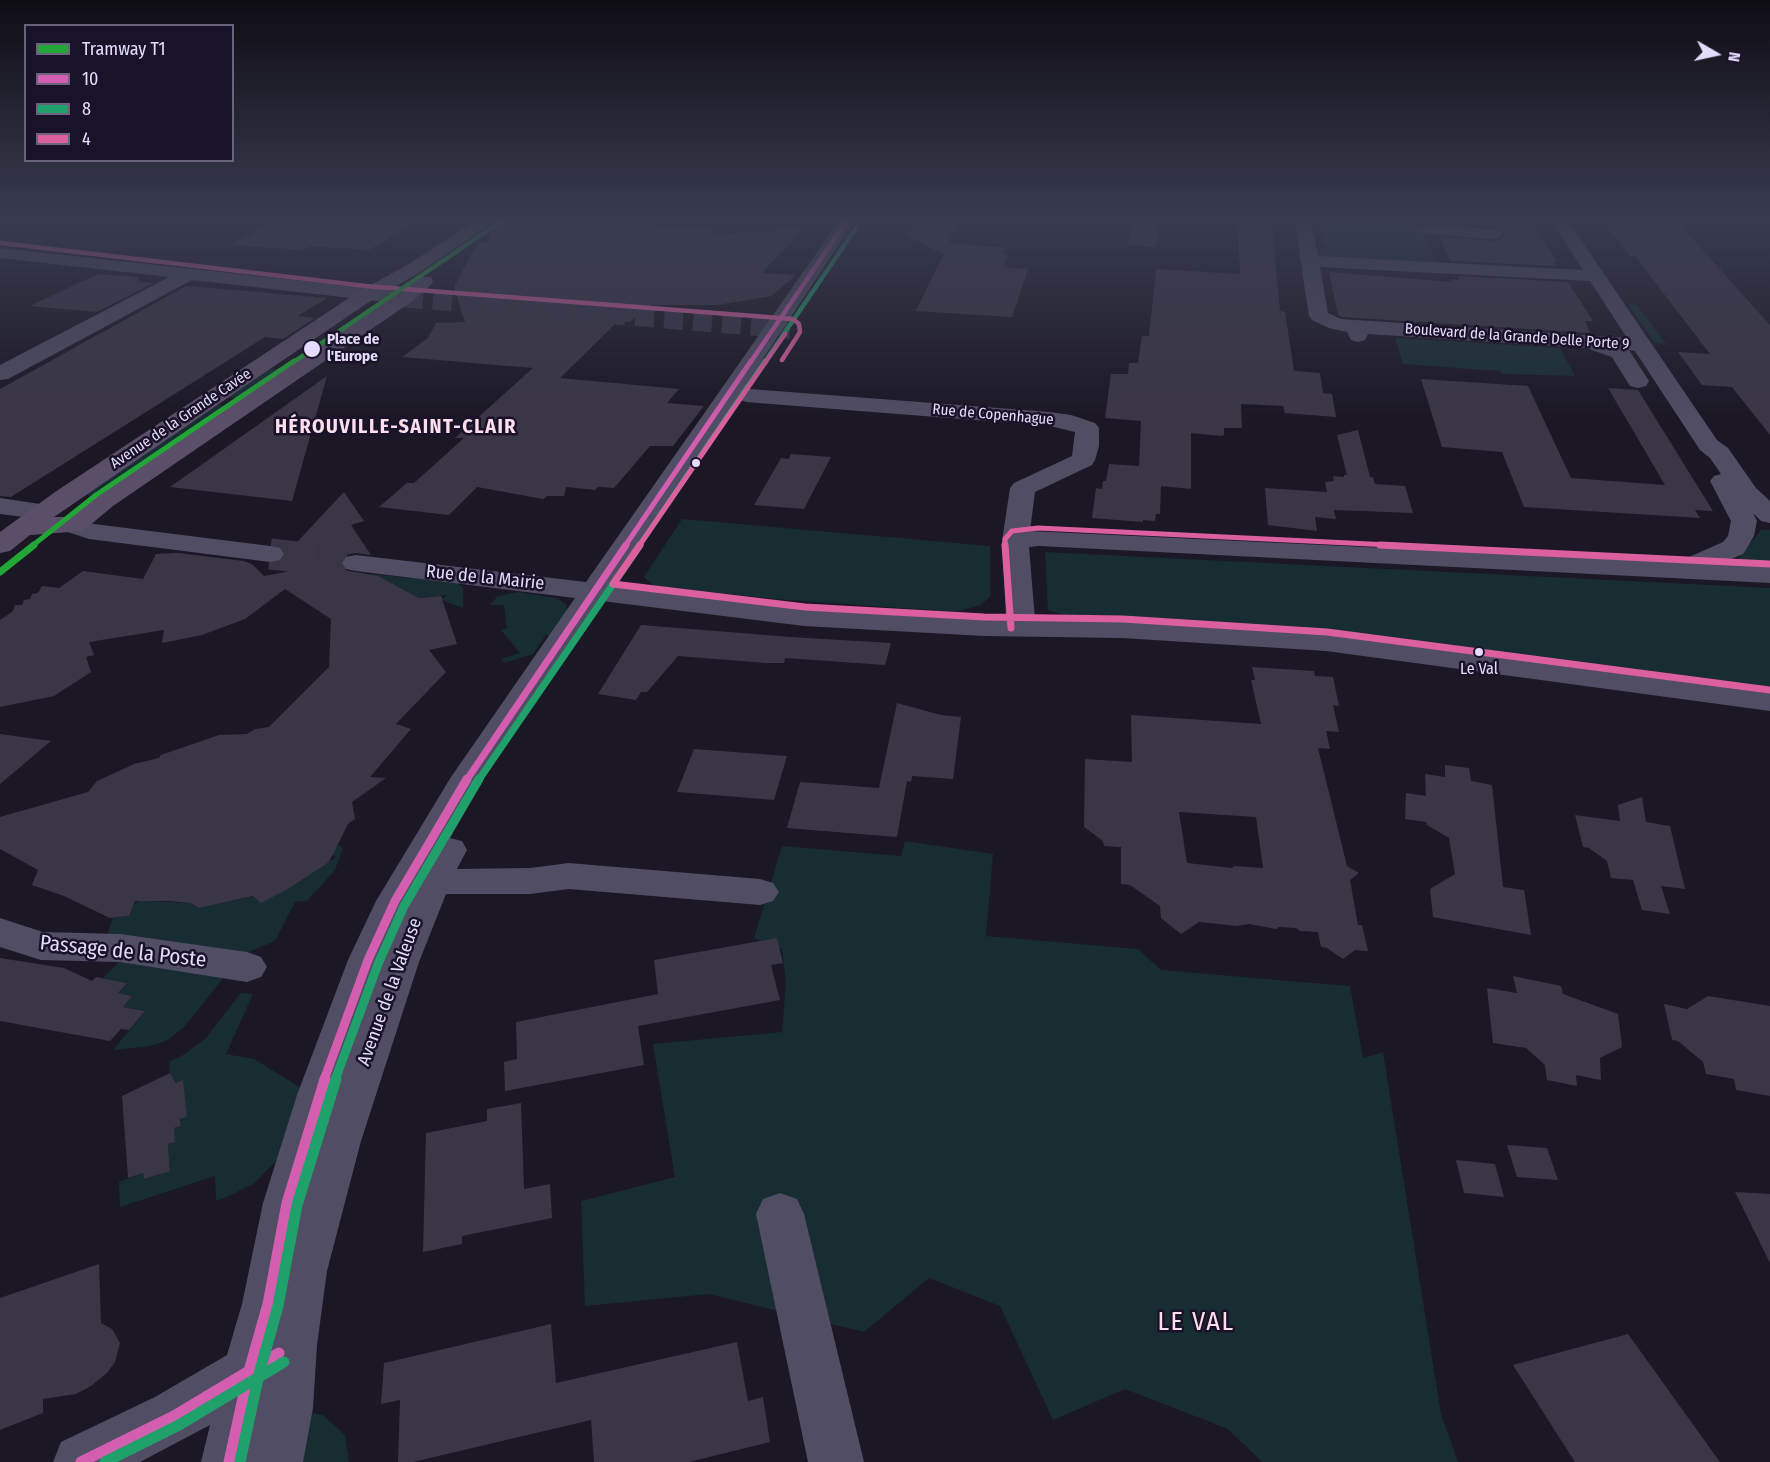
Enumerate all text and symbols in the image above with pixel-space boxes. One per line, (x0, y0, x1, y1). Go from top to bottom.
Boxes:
legend (24, 24, 234, 162)
north arrow (1686, 24, 1746, 84)
text: Tramway T1 (82, 38, 166, 60)
text: N (1724, 51, 1744, 63)
text: 10 (82, 68, 98, 90)
text: 8 (82, 98, 91, 120)
text: 4 (82, 128, 91, 150)
street label: Boulevard de la Grande Delle Porte 9 (1404, 320, 1630, 354)
place label: Place de l'Europe (327, 331, 379, 366)
marker: Place de l'Europe (302, 339, 322, 359)
street label: Avenue de la Grande Cavée (107, 365, 255, 473)
street label: Rue de Copenhague (932, 401, 1054, 429)
district label: HÉROUVILLE-SAINT-CLAIR (275, 415, 517, 439)
unlabelled marker (690, 457, 702, 469)
street label: Rue de la Mairie (425, 561, 545, 595)
marker: Le Val (1473, 646, 1485, 658)
place label: Le Val (1460, 660, 1498, 680)
street label: Avenue de la Valeuse (353, 915, 427, 1069)
street label: Passage de la Poste (39, 931, 207, 973)
district label: LE VAL (1158, 1307, 1234, 1339)

